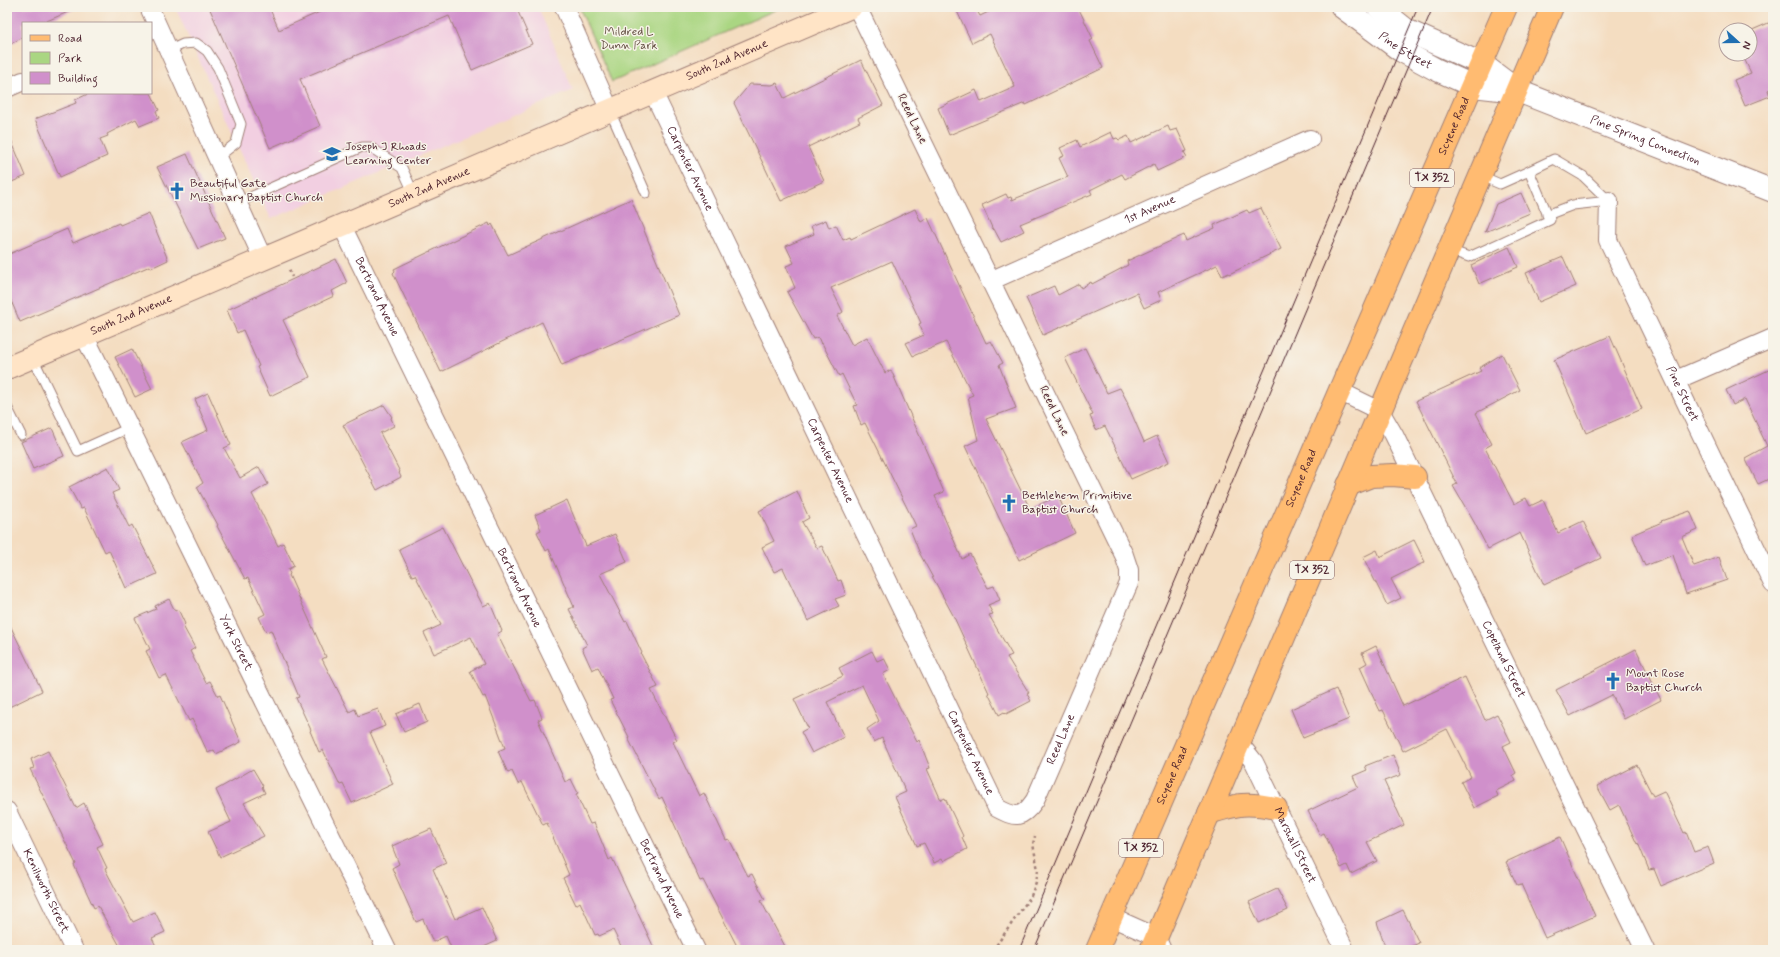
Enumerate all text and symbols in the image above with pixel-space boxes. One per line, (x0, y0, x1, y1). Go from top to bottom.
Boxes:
legend (22, 22, 152, 94)
north arrow (1718, 22, 1758, 62)
park label: Mildred L Dunn Park (601, 24, 657, 54)
street label: Pine Street (1375, 29, 1435, 74)
text: Road (58, 31, 82, 47)
street label: South 2nd Avenue (684, 36, 770, 85)
text: N (1739, 39, 1754, 51)
text: Park (58, 51, 82, 67)
text: Building (58, 71, 98, 88)
street label: Reed Lane (893, 91, 931, 147)
street label: Scyene Road (1435, 95, 1474, 158)
street label: Pine Spring Connection (1588, 112, 1703, 170)
street label: Carpenter Avenue (663, 124, 717, 214)
place label: Joseph J Rhoads Learning Center (345, 139, 431, 170)
school or university icon: Joseph J Rhoads Learning Center (322, 144, 342, 164)
street label: South 2nd Avenue (386, 163, 473, 212)
road number: TX 352 (1410, 169, 1454, 187)
place label: Beautiful Gate Missionary Baptist Church (190, 176, 323, 206)
church icon: Beautiful Gate Missionary Baptist Church (167, 181, 187, 201)
street label: 1st Avenue (1122, 192, 1178, 228)
street label: Bertrand Avenue (350, 255, 403, 340)
street label: South 2nd Avenue (88, 291, 175, 340)
street label: Pine Street (1662, 364, 1702, 425)
street label: Reed Lane (1035, 383, 1073, 439)
street label: Carpenter Avenue (803, 416, 857, 506)
street label: Scyene Road (1282, 447, 1321, 510)
place label: Bethlehem Primitive Baptist Church (1022, 488, 1132, 518)
church icon: Bethlehem Primitive Baptist Church (999, 493, 1019, 513)
street label: Bertrand Avenue (493, 546, 545, 631)
road number: TX 352 (1290, 561, 1334, 579)
street label: York Street (215, 612, 256, 673)
street label: Copeland Street (1478, 618, 1529, 701)
place label: Mount Rose Baptist Church (1626, 666, 1702, 696)
church icon: Mount Rose Baptist Church (1603, 671, 1623, 691)
street label: Carpenter Avenue (943, 708, 998, 798)
street label: Reed Lane (1043, 711, 1079, 767)
street label: Scyene Road (1153, 744, 1192, 807)
street label: Marshall Street (1269, 805, 1320, 886)
street label: Bertrand Avenue (635, 837, 688, 922)
road number: TX 352 (1119, 839, 1163, 857)
street label: Kenilworth Street (18, 846, 73, 936)

